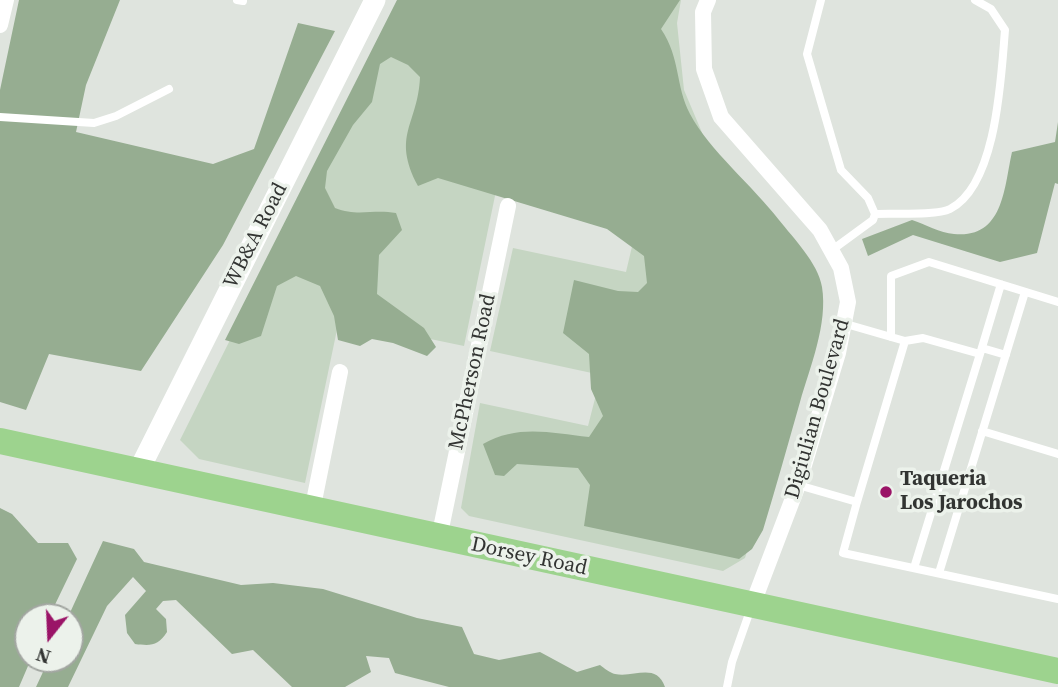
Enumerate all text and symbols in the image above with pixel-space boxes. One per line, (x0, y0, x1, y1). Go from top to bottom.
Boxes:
street label: WB&A Road (219, 179, 293, 293)
street label: McPherson Road (444, 292, 502, 452)
street label: Digiulian Boulevard (780, 316, 856, 502)
place label: Taqueria Los Jarochos (900, 467, 1023, 517)
marker: Taqueria Los Jarochos (878, 484, 894, 500)
street label: Dorsey Road (469, 532, 589, 582)
north arrow (14, 603, 84, 673)
text: N (33, 642, 54, 671)

